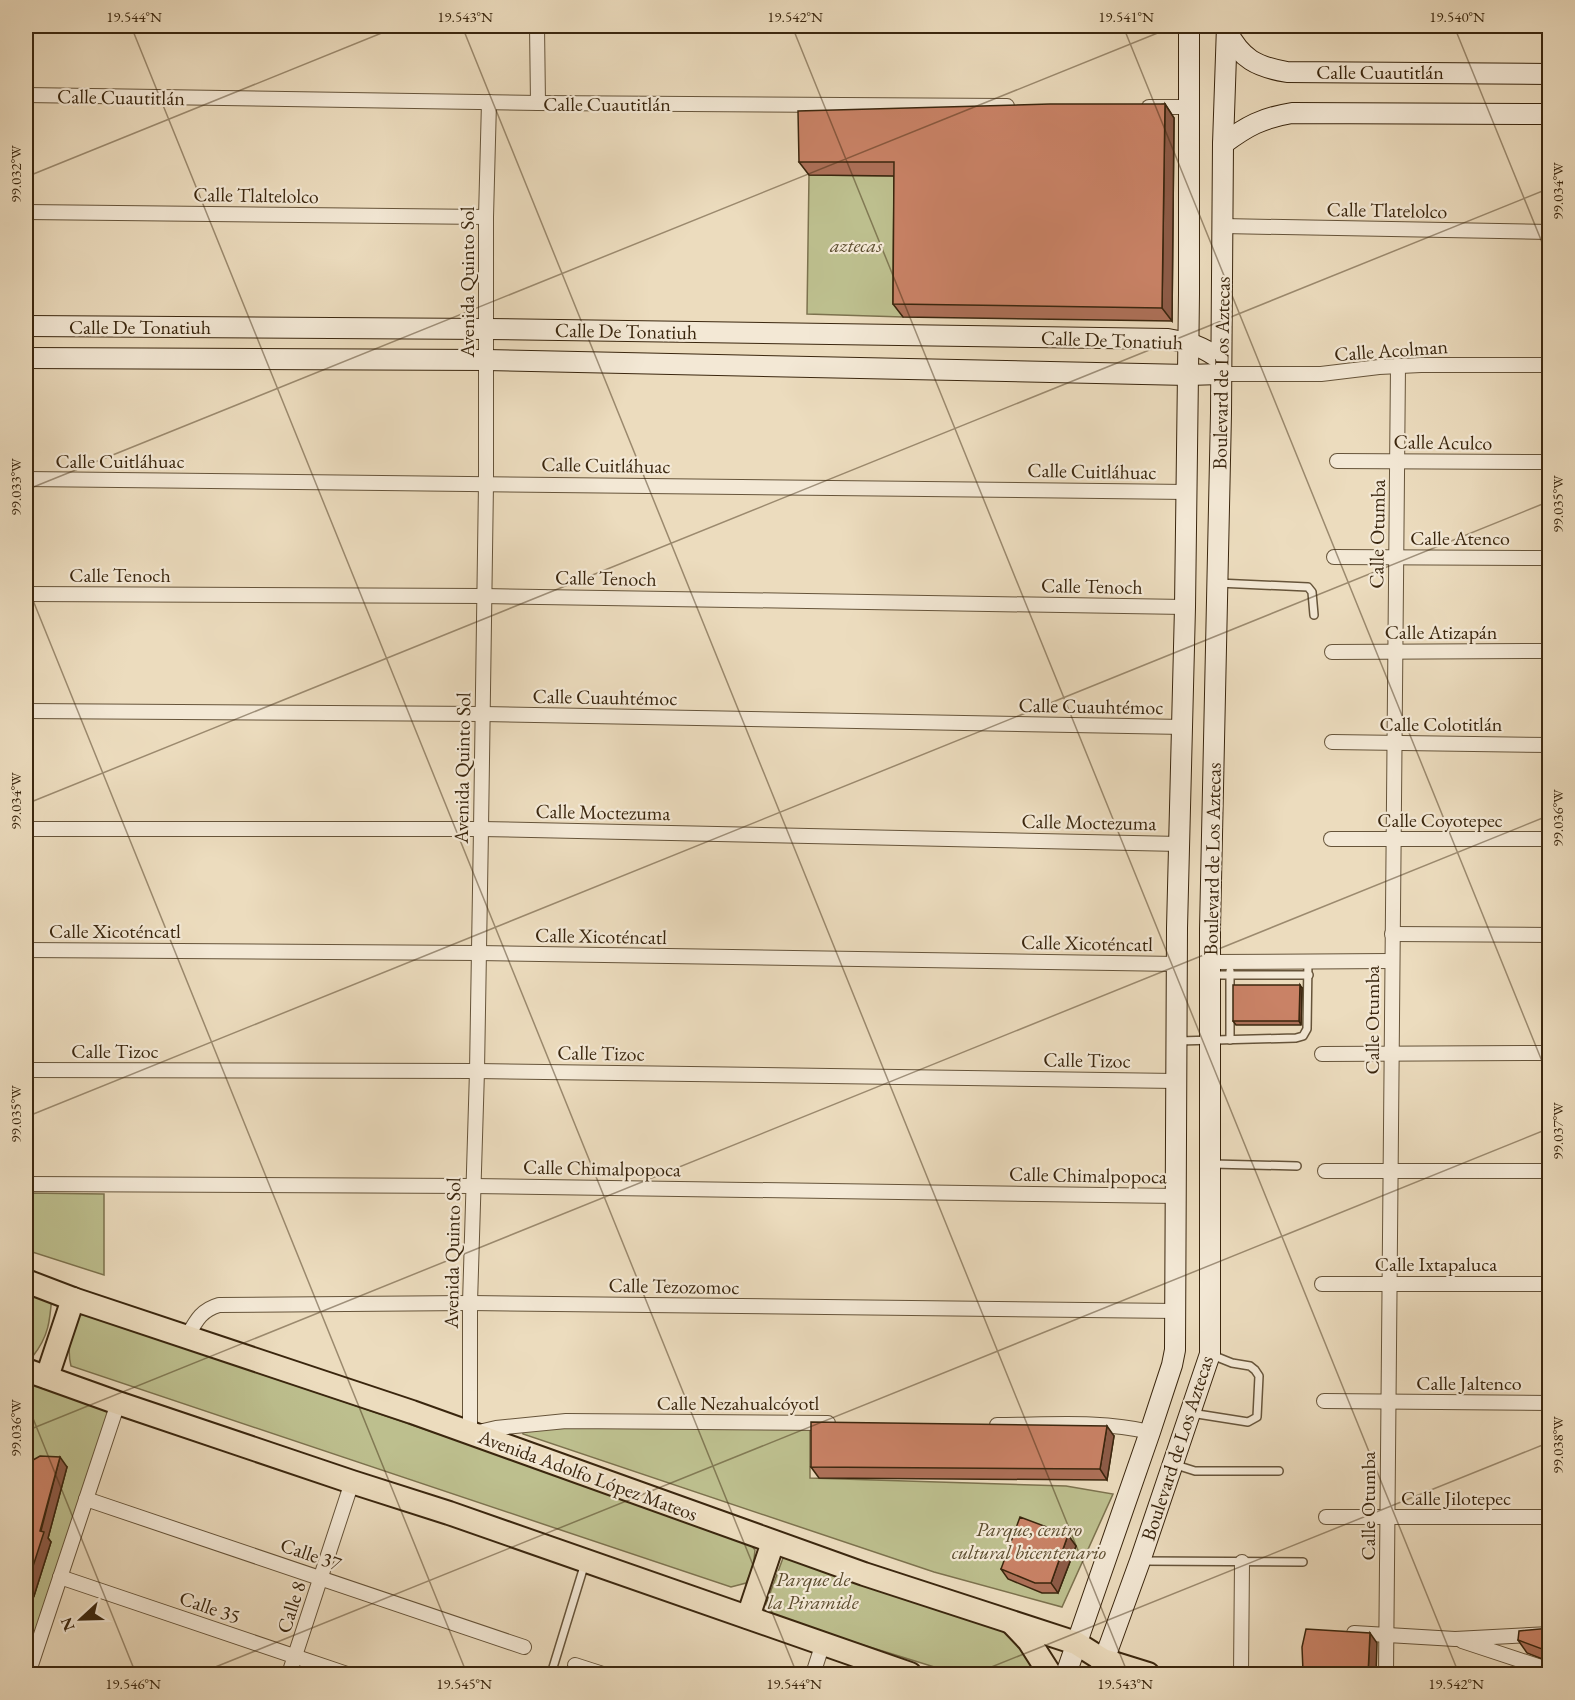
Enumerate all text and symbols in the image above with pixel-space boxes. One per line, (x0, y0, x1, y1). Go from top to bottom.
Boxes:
text: 19.544°N (106, 7, 162, 26)
text: 19.543°N (437, 7, 493, 26)
text: 19.542°N (767, 7, 823, 26)
text: 19.541°N (1098, 7, 1154, 26)
text: 19.540°N (1429, 7, 1485, 26)
street label: Calle Cuautitlán (1316, 59, 1444, 85)
street label: Calle Cuautitlán (57, 83, 185, 111)
street label: Calle Cuautitlán (543, 91, 671, 117)
text: 99.032°W (6, 145, 25, 203)
text: 99.034°W (1548, 162, 1567, 220)
street label: Calle Tlaltelolco (193, 181, 319, 209)
street label: Calle Tlatelolco (1326, 196, 1448, 224)
street label: Avenida Quinto Sol (454, 206, 480, 359)
park label: aztecas (829, 232, 882, 258)
street label: Boulevard de Los Aztecas (1206, 276, 1236, 470)
street label: Calle De Tonatiuh (69, 314, 211, 340)
street label: Calle De Tonatiuh (555, 317, 697, 345)
street label: Calle De Tonatiuh (1040, 325, 1184, 355)
street label: Calle Acolman (1333, 333, 1449, 367)
street label: Calle Aculco (1394, 428, 1493, 456)
street label: Calle Cuitláhuac (55, 448, 185, 474)
street label: Calle Cuitláhuac (541, 451, 671, 479)
street label: Calle Cuitláhuac (1027, 457, 1157, 485)
text: 99.033°W (6, 458, 25, 516)
text: 99.035°W (1548, 475, 1567, 533)
street label: Calle Otumba (1363, 479, 1391, 589)
street label: Calle Atenco (1410, 525, 1510, 551)
street label: Calle Tenoch (69, 562, 171, 588)
street label: Calle Tenoch (555, 564, 657, 592)
street label: Calle Tenoch (1041, 572, 1143, 600)
street label: Calle Atizapán (1385, 619, 1498, 645)
street label: Calle Cuauhtémoc (532, 683, 678, 711)
street label: Avenida Quinto Sol (448, 692, 476, 845)
street label: Calle Cuauhtémoc (1018, 692, 1164, 720)
street label: Calle Colotitlán (1380, 711, 1503, 737)
street label: Boulevard de Los Aztecas (1197, 762, 1227, 956)
text: 99.034°W (6, 772, 25, 830)
text: 99.036°W (1548, 789, 1567, 847)
street label: Calle Moctezuma (535, 798, 671, 826)
street label: Calle Coyotepec (1377, 807, 1503, 833)
street label: Calle Moctezuma (1021, 808, 1157, 836)
street label: Calle Xicoténcatl (49, 918, 181, 944)
street label: Calle Xicoténcatl (535, 922, 667, 950)
street label: Calle Xicoténcatl (1021, 929, 1153, 957)
street label: Calle Otumba (1359, 965, 1385, 1075)
street label: Calle Tizoc (71, 1038, 159, 1064)
street label: Calle Tizoc (557, 1039, 645, 1067)
street label: Calle Tizoc (1043, 1046, 1131, 1074)
text: 99.035°W (6, 1085, 25, 1143)
text: 99.037°W (1548, 1102, 1567, 1160)
street label: Calle Chimalpopoca (523, 1154, 681, 1182)
street label: Calle Chimalpopoca (1009, 1161, 1167, 1189)
street label: Avenida Quinto Sol (438, 1177, 466, 1330)
street label: Calle Ixtapaluca (1375, 1251, 1497, 1277)
street label: Calle Tezozomoc (608, 1272, 740, 1300)
street label: Boulevard de Los Aztecas (1135, 1352, 1219, 1544)
street label: Calle Jaltenco (1416, 1370, 1522, 1396)
street label: Calle Nezahualcóyotl (657, 1390, 820, 1416)
text: 99.036°W (6, 1399, 25, 1457)
text: 99.038°W (1548, 1416, 1567, 1474)
street label: Avenida Adolfo López Mateos (474, 1423, 701, 1527)
street label: Calle Otumba (1355, 1451, 1381, 1561)
street label: Calle Jilotepec (1401, 1485, 1511, 1511)
park label: Parque, centro cultural bicentenario (952, 1516, 1107, 1565)
street label: Calle 37 (277, 1531, 345, 1577)
park label: Parque de la Piramide (767, 1566, 859, 1615)
street label: Calle 8 (270, 1578, 312, 1636)
street label: Calle 35 (176, 1584, 244, 1630)
north arrow (51, 1589, 111, 1649)
text: N (55, 1614, 80, 1634)
text: 19.546°N (105, 1674, 161, 1693)
text: 19.545°N (436, 1674, 492, 1693)
text: 19.544°N (766, 1674, 822, 1693)
text: 19.543°N (1097, 1674, 1153, 1693)
text: 19.542°N (1428, 1674, 1484, 1693)

